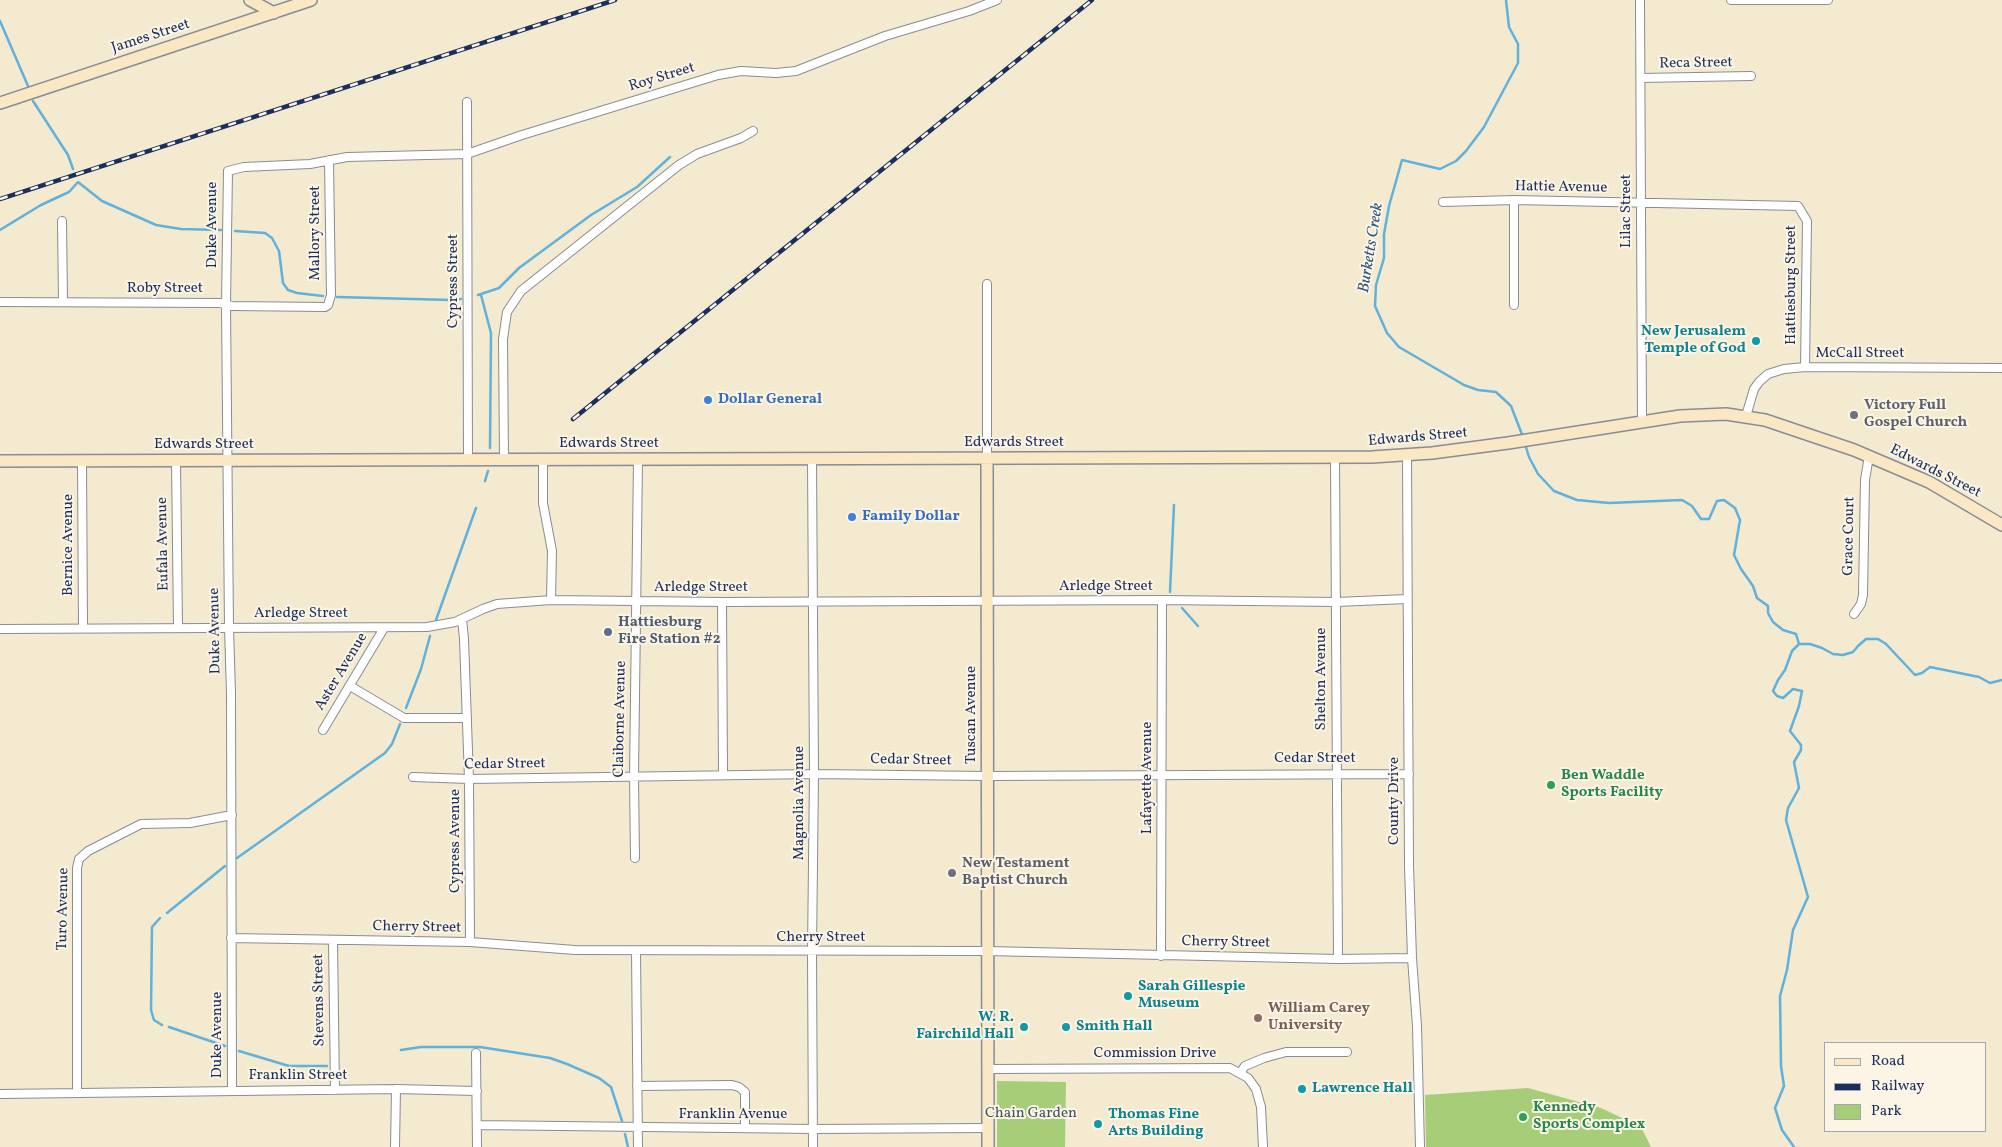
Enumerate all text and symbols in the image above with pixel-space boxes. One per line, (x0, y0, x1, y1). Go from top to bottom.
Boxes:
street label: James Street (109, 16, 193, 58)
street label: Reca Street (1659, 54, 1733, 74)
street label: Roy Street (627, 59, 697, 97)
street label: Lilac Street (1618, 174, 1636, 248)
street label: Hattie Avenue (1515, 178, 1607, 198)
street label: Duke Avenue (204, 182, 222, 268)
street label: Mallory Street (307, 185, 325, 281)
water label: Burketts Creek (1355, 202, 1389, 294)
street label: Hattiesburg Street (1783, 225, 1801, 345)
street label: Cypress Street (445, 234, 463, 328)
street label: Roby Street (127, 280, 203, 298)
place label: New Jerusalem Temple of God (1641, 323, 1746, 358)
marker: New Jerusalem Temple of God (1750, 335, 1762, 347)
street label: McCall Street (1816, 345, 1904, 363)
place label: Dollar General (718, 391, 822, 409)
marker: Dollar General (702, 394, 714, 406)
place label: Victory Full Gospel Church (1864, 397, 1967, 432)
marker: Victory Full Gospel Church (1848, 409, 1860, 421)
street label: Edwards Street (1367, 425, 1469, 451)
street label: Edwards Street (964, 434, 1064, 452)
street label: Edwards Street (559, 435, 659, 453)
street label: Edwards Street (154, 436, 254, 454)
street label: Edwards Street (1886, 441, 1984, 503)
street label: Bernice Avenue (60, 494, 78, 596)
street label: Grace Court (1840, 496, 1860, 576)
street label: Eufala Avenue (154, 497, 174, 591)
place label: Family Dollar (862, 508, 960, 526)
marker: Family Dollar (846, 511, 858, 523)
street label: Arledge Street (1059, 578, 1153, 596)
street label: Arledge Street (654, 579, 748, 597)
street label: Duke Avenue (206, 588, 226, 674)
street label: Arledge Street (254, 605, 348, 623)
place label: Hattiesburg Fire Station #2 (618, 614, 720, 649)
marker: Hattiesburg Fire Station #2 (602, 626, 614, 638)
street label: Shelton Avenue (1313, 628, 1331, 730)
street label: Aster Avenue (312, 630, 372, 714)
street label: Claiborne Avenue (611, 660, 631, 778)
street label: Tuscan Avenue (963, 666, 981, 764)
street label: Lafayette Avenue (1139, 722, 1157, 834)
street label: Magnolia Avenue (791, 746, 809, 860)
street label: Cedar Street (1274, 750, 1356, 768)
street label: Cedar Street (870, 751, 952, 771)
street label: Cedar Street (464, 755, 546, 775)
street label: County Drive (1386, 757, 1404, 845)
place label: Ben Waddle Sports Facility (1561, 767, 1663, 802)
marker: Ben Waddle Sports Facility (1545, 779, 1557, 791)
street label: Cypress Avenue (447, 789, 465, 893)
place label: New Testament Baptist Church (962, 855, 1069, 890)
street label: Turo Avenue (54, 867, 74, 951)
marker: New Testament Baptist Church (946, 867, 958, 879)
street label: Cherry Street (372, 918, 462, 938)
street label: Cherry Street (777, 929, 865, 947)
street label: Cherry Street (1181, 933, 1271, 953)
street label: Stevens Street (310, 953, 330, 1047)
place label: Sarah Gillespie Museum (1138, 978, 1245, 1013)
marker: Sarah Gillespie Museum (1122, 990, 1134, 1002)
street label: Duke Avenue (209, 992, 227, 1078)
place label: William Carey University (1268, 1000, 1370, 1035)
place label: W. R. Fairchild Hall (916, 1009, 1014, 1044)
marker: William Carey University (1252, 1012, 1264, 1024)
place label: Smith Hall (1076, 1018, 1153, 1036)
marker: W. R. Fairchild Hall (1018, 1021, 1030, 1033)
marker: Smith Hall (1060, 1021, 1072, 1033)
legend (1824, 1042, 1987, 1132)
street label: Commission Drive (1094, 1045, 1216, 1063)
text: Road (1871, 1051, 1905, 1072)
street label: Franklin Street (248, 1067, 348, 1085)
text: Railway (1871, 1076, 1924, 1097)
place label: Lawrence Hall (1312, 1080, 1413, 1098)
marker: Lawrence Hall (1296, 1083, 1308, 1095)
place label: Kennedy Sports Complex (1533, 1099, 1645, 1134)
text: Park (1871, 1101, 1902, 1122)
park label: Chain Garden (985, 1105, 1077, 1123)
street label: Franklin Avenue (679, 1106, 787, 1124)
place label: Thomas Fine Arts Building (1108, 1106, 1203, 1141)
marker: Kennedy Sports Complex (1517, 1111, 1529, 1123)
marker: Thomas Fine Arts Building (1092, 1118, 1104, 1130)

